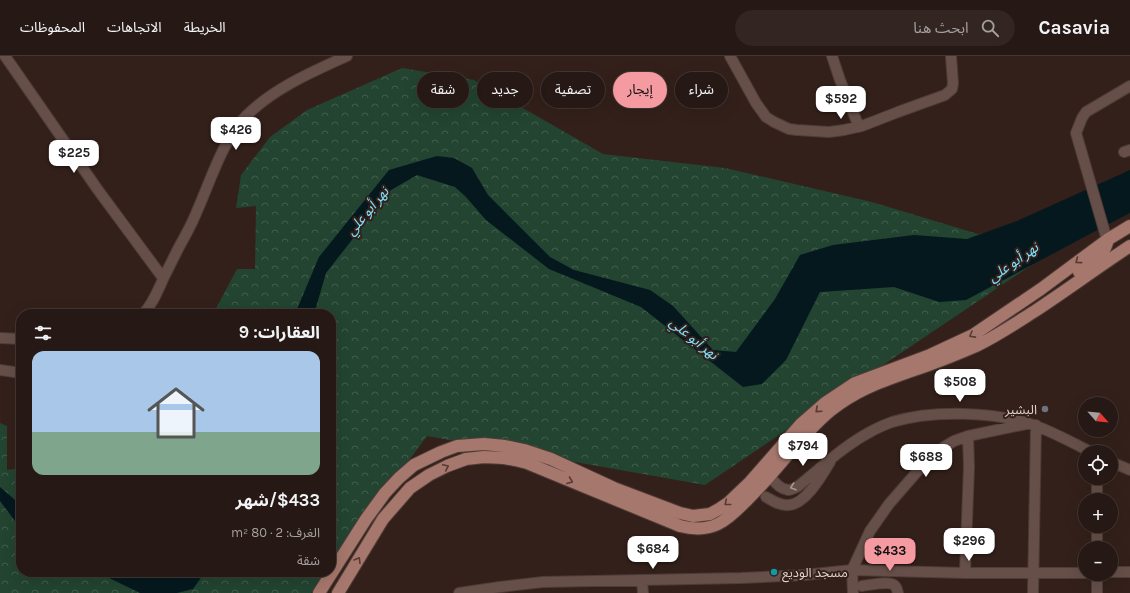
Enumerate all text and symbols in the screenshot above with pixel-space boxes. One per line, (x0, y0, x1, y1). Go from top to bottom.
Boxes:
search box (735, 10, 1015, 46)
icon: search (979, 17, 1001, 39)
text: Casavia (1039, 17, 1110, 39)
text: المحفوظات (20, 19, 85, 36)
text: الاتجاهات (107, 19, 162, 36)
text: الخريطة (184, 19, 226, 36)
text: ابحث هنا (913, 19, 969, 37)
chip: شقة (417, 72, 469, 108)
chip: جديد (477, 72, 533, 108)
chip: تصفية (541, 72, 605, 108)
chip: إيجار (613, 72, 667, 108)
chip: شراء (675, 72, 728, 108)
pin: $592 (817, 86, 865, 120)
text: $592 (825, 91, 857, 106)
pin: $426 (212, 117, 260, 151)
text: $426 (220, 122, 252, 137)
pin: $225 (50, 140, 98, 174)
text: $225 (58, 145, 90, 160)
water label: نهر أبو علي (342, 183, 395, 240)
water label: نهر أبو علي (984, 238, 1044, 288)
one-way arrow (1076, 256, 1083, 263)
water label: نهر أبو علي (665, 313, 723, 365)
icon: filters (32, 322, 54, 344)
text: العقارات: 9 (239, 322, 320, 342)
one-way arrow (969, 331, 976, 338)
pin: $508 (936, 369, 984, 403)
text: $508 (943, 374, 977, 389)
icon: home (140, 377, 212, 449)
north arrow (1078, 397, 1118, 437)
map controls (1078, 397, 1118, 581)
place label: البشير (1004, 402, 1037, 417)
marker: البشير (1040, 404, 1050, 414)
one-way arrow (815, 405, 823, 412)
pin: $794 (779, 433, 827, 467)
text: $794 (787, 438, 819, 453)
pin: $688 (902, 444, 950, 478)
button: locate (1078, 445, 1118, 485)
text: $688 (909, 449, 943, 464)
one-way arrow (441, 464, 449, 472)
one-way arrow (566, 477, 573, 485)
one-way arrow (790, 483, 797, 491)
text: $433/شهر (235, 490, 320, 510)
button: + (1078, 493, 1118, 533)
one-way arrow (725, 498, 732, 505)
text: الغرف: 2 · 80 m² (231, 525, 320, 540)
pin: $296 (945, 528, 993, 562)
text: $296 (953, 533, 985, 548)
pin: $684 (629, 536, 677, 570)
pin: $433 (866, 538, 914, 572)
text: $684 (637, 541, 670, 556)
button: − (1078, 541, 1118, 581)
text: $433 (874, 543, 906, 558)
text: شقة (297, 553, 320, 568)
one-way arrow (354, 557, 361, 564)
place label: مسجد الوديع (782, 565, 848, 583)
marker: مسجد الوديع (769, 567, 779, 577)

